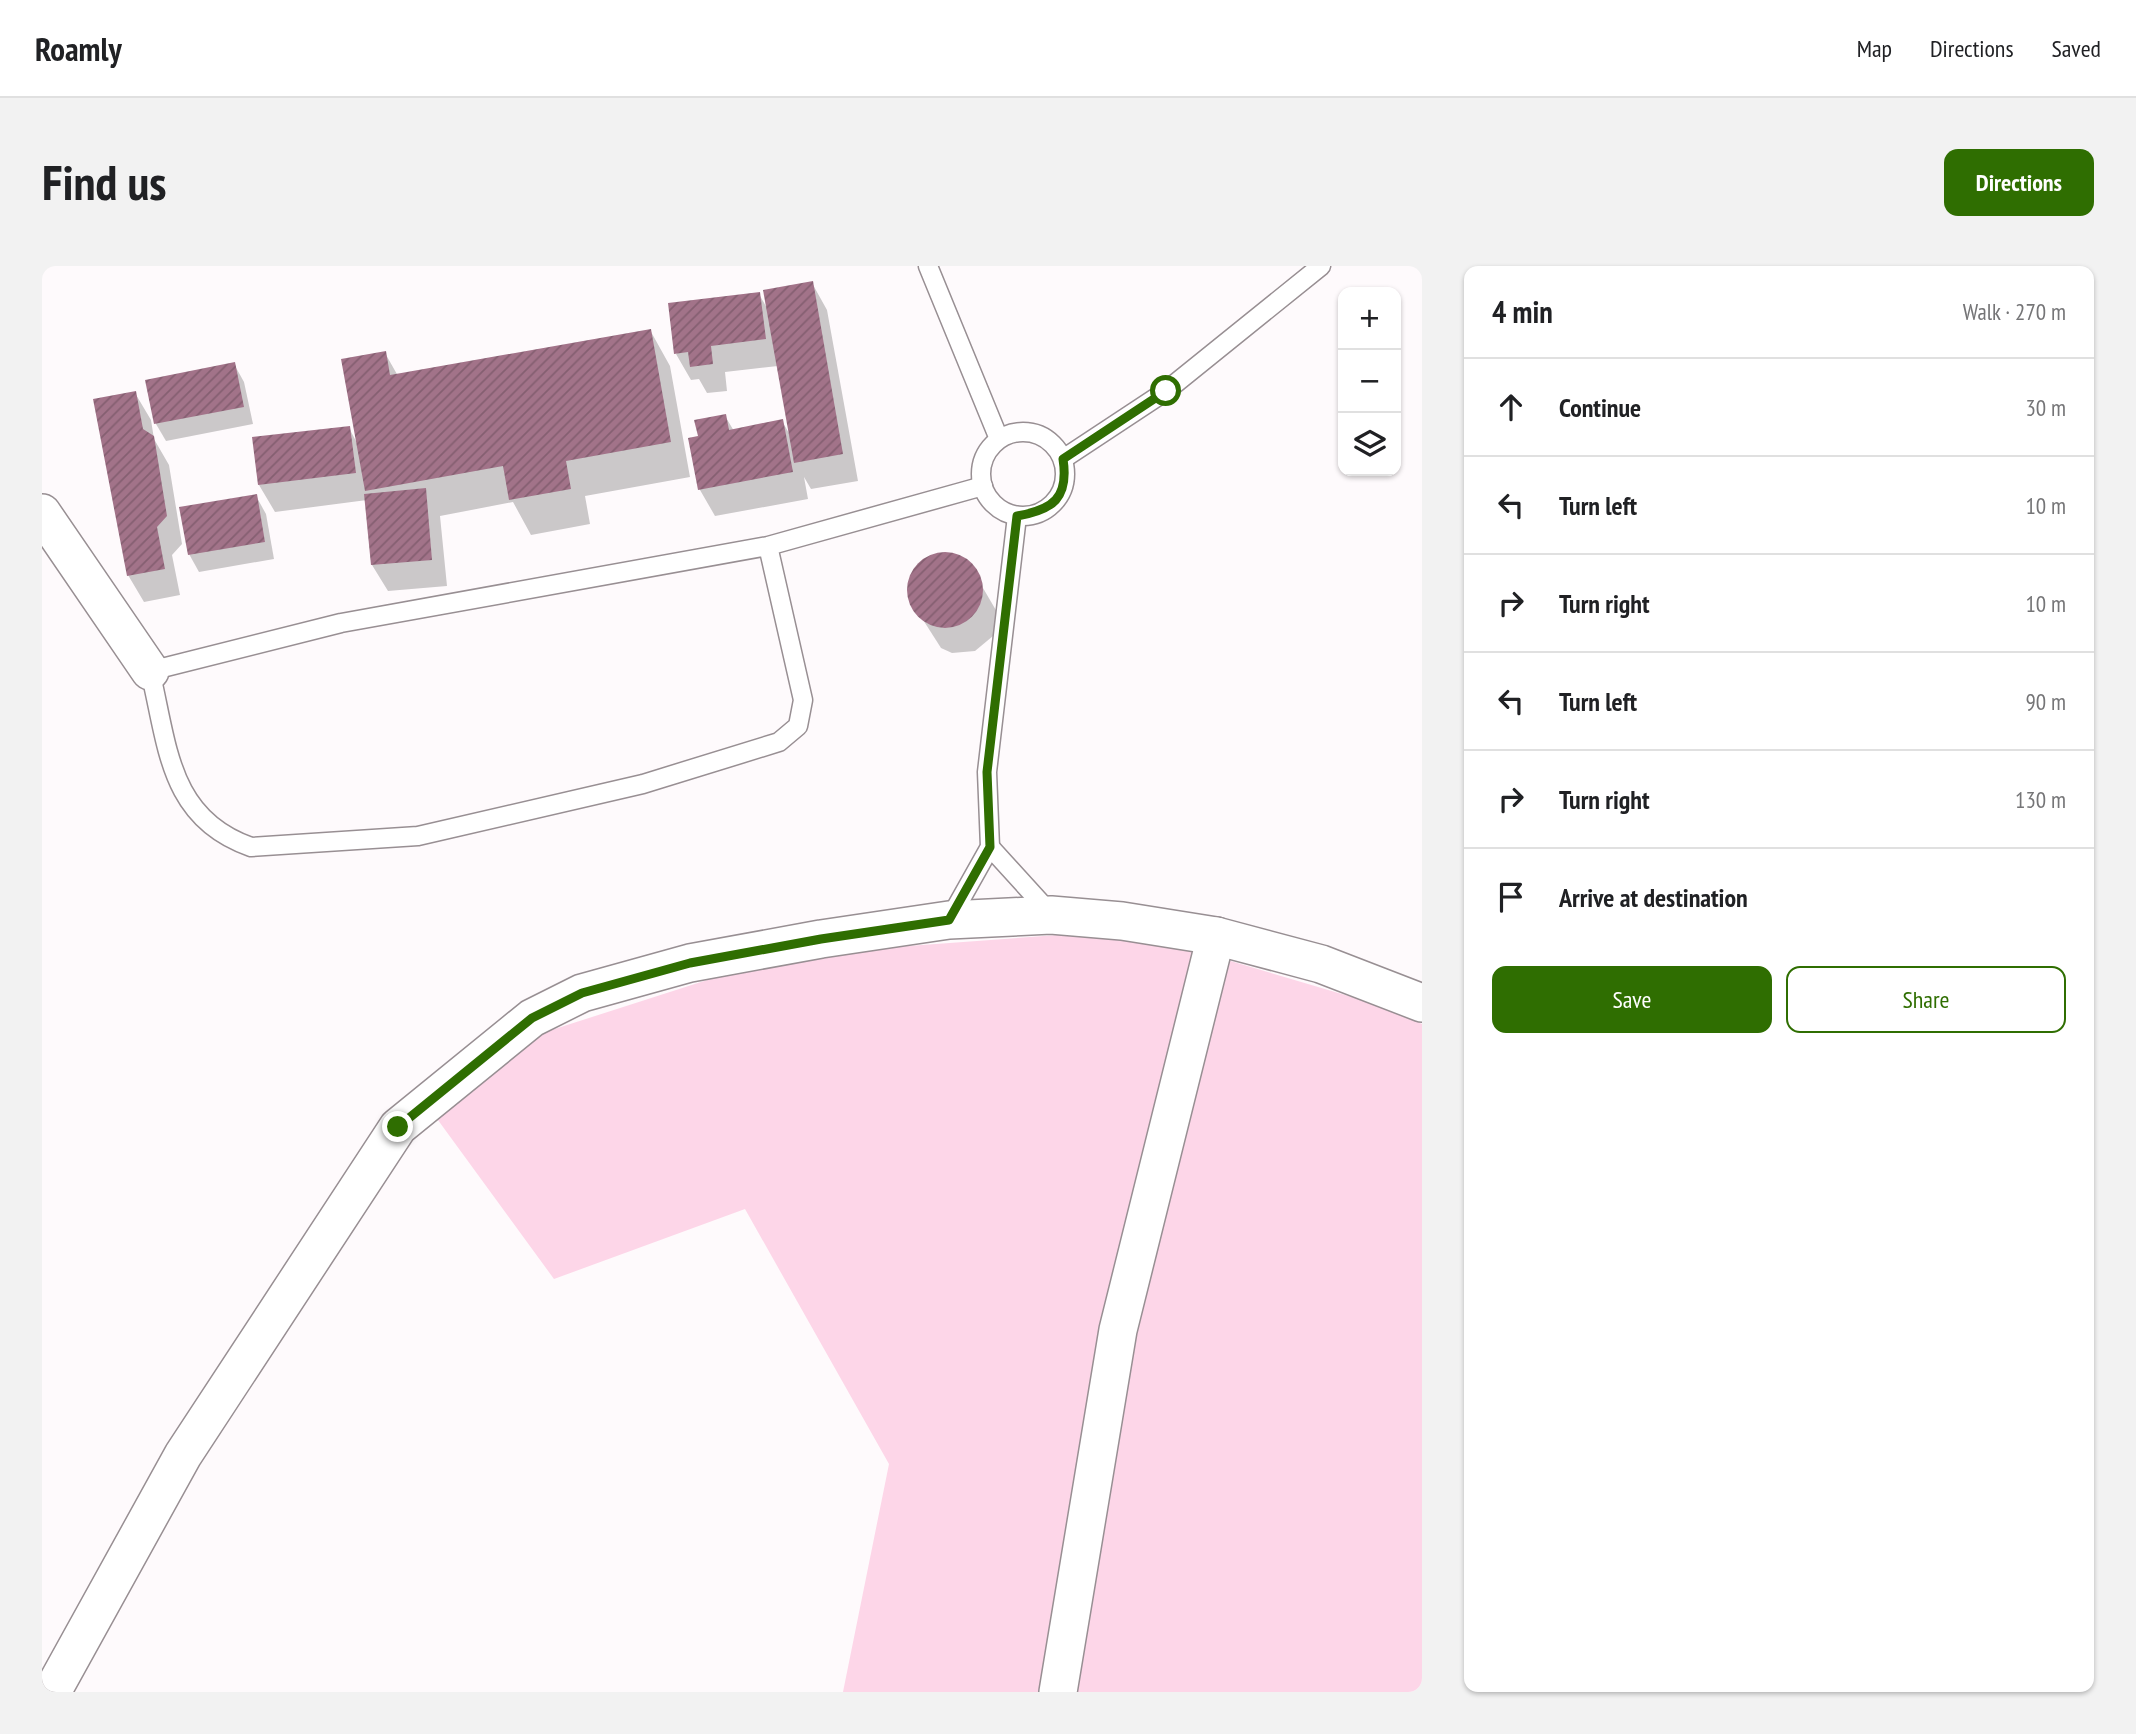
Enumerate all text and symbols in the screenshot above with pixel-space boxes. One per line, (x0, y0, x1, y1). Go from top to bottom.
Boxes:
text: Roamly (35, 27, 122, 70)
text: Map (1857, 33, 1892, 64)
text: Directions (1930, 33, 2014, 64)
text: Saved (2052, 33, 2101, 64)
button: Directions (1944, 149, 2094, 216)
text: Find us (42, 150, 166, 214)
map controls (1338, 287, 1401, 476)
button: + (1338, 287, 1401, 350)
text: 4 min (1492, 292, 1553, 331)
text: Walk · 270 m (1963, 297, 2066, 326)
button: − (1338, 350, 1401, 413)
route start (1150, 375, 1181, 406)
icon: ahead (1492, 388, 1530, 426)
text: Continue (1559, 391, 1641, 424)
text: 30 m (2025, 393, 2066, 422)
button: layers (1338, 413, 1401, 476)
icon: left (1492, 486, 1530, 524)
text: Turn left (1559, 489, 1637, 522)
text: 10 m (2025, 491, 2066, 520)
icon: right (1492, 584, 1530, 622)
text: Turn right (1559, 587, 1650, 620)
text: 10 m (2025, 589, 2066, 618)
icon: left (1492, 682, 1530, 720)
text: Turn left (1559, 685, 1637, 718)
text: 90 m (2025, 687, 2066, 716)
icon: right (1492, 780, 1530, 818)
text: Turn right (1559, 783, 1650, 816)
text: 130 m (2015, 785, 2066, 814)
icon: arrive (1492, 878, 1530, 916)
text: Arrive at destination (1559, 881, 1748, 914)
button: Save (1492, 966, 1772, 1033)
button: Share (1786, 966, 2066, 1033)
route end (382, 1111, 413, 1142)

